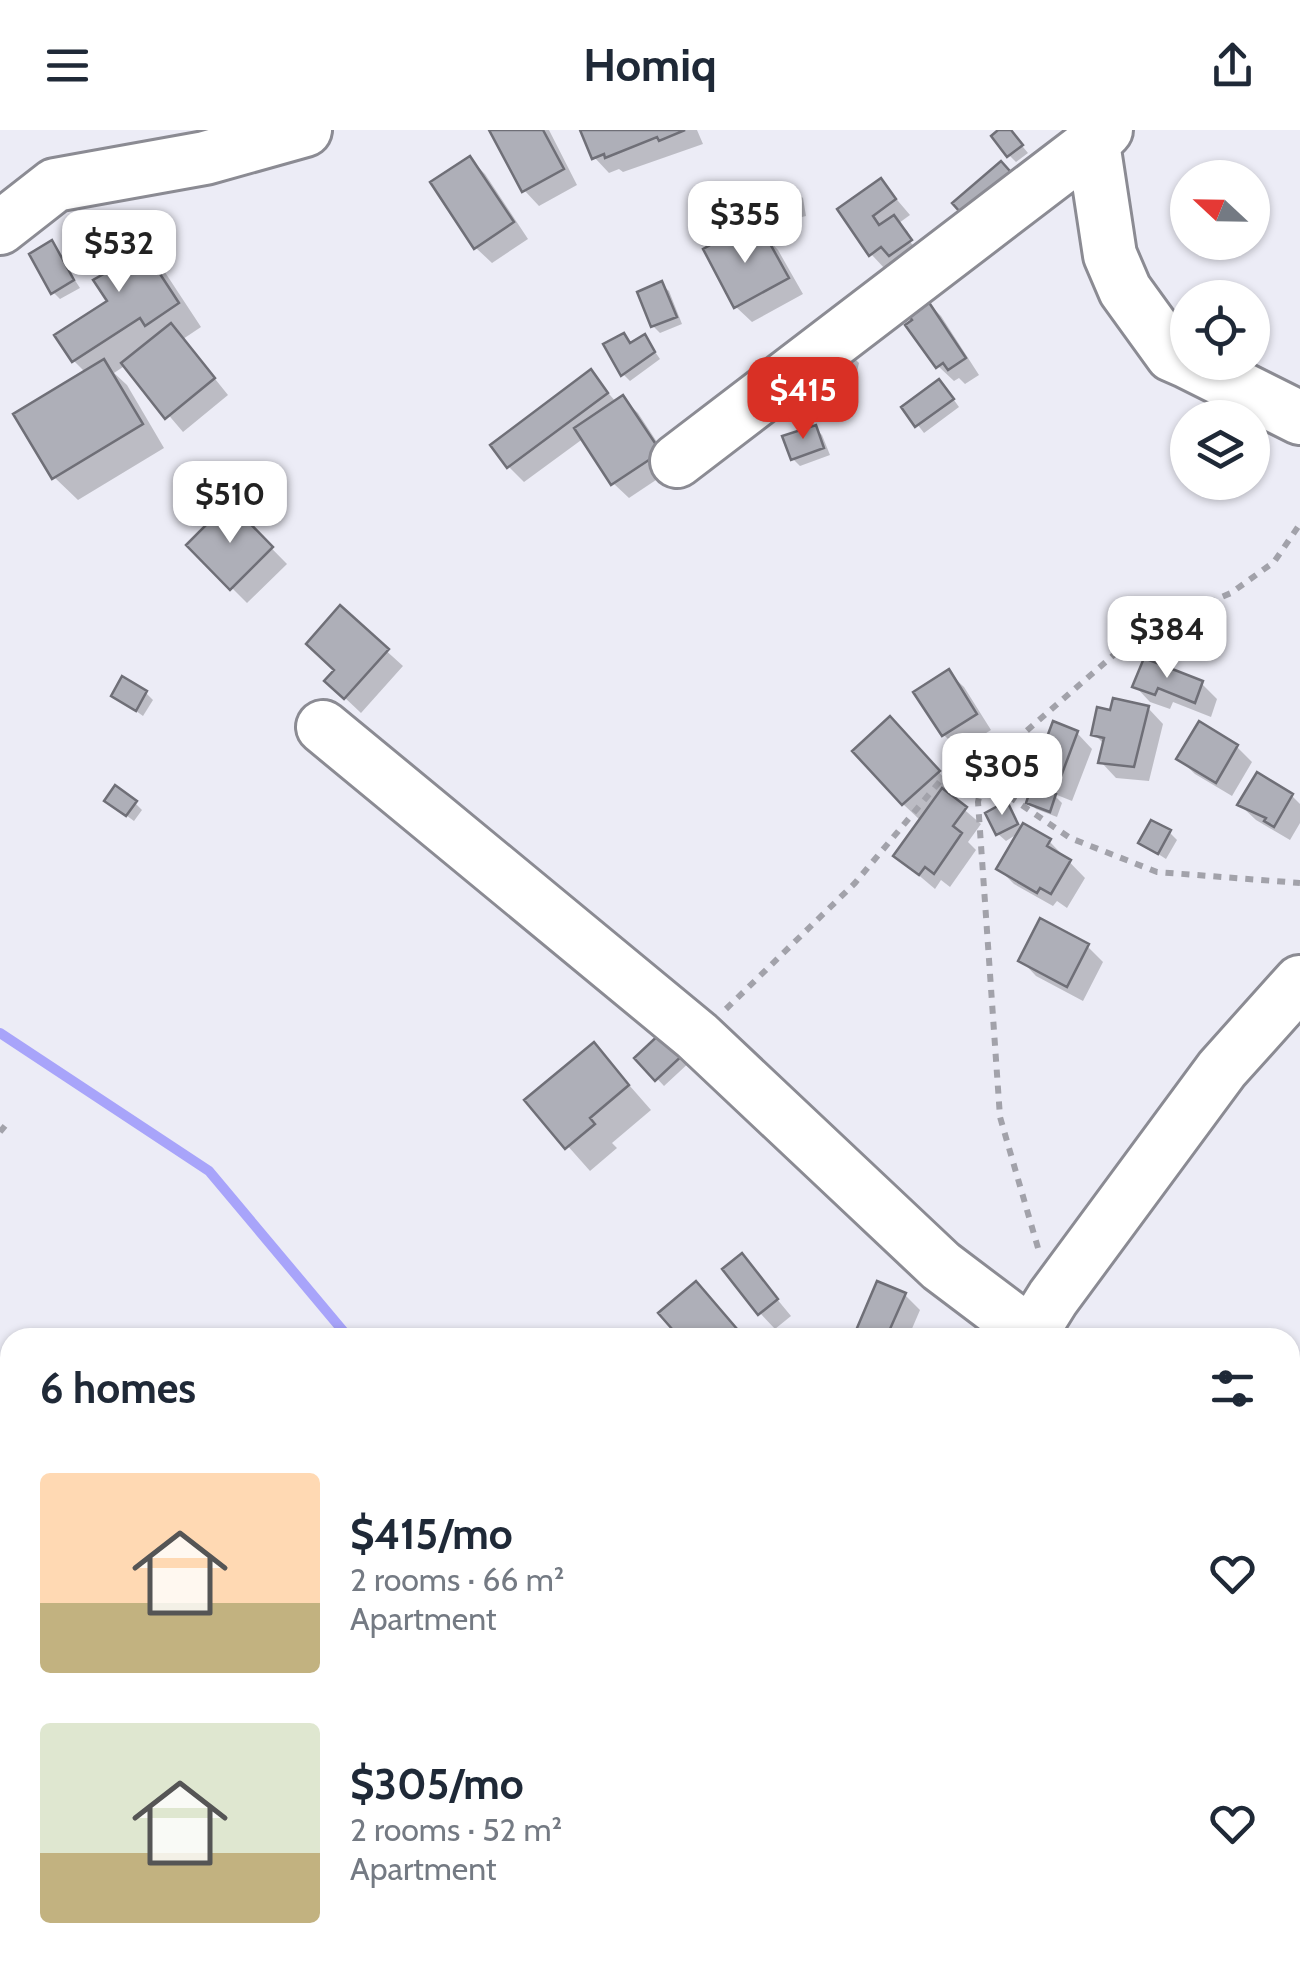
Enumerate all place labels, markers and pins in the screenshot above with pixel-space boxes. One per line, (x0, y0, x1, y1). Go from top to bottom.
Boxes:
pin: $355 (686, 181, 804, 266)
pin: $532 (60, 210, 178, 295)
pin: $415 (744, 357, 862, 442)
pin: $510 (171, 461, 289, 546)
pin: $384 (1108, 596, 1226, 681)
pin: $305 (943, 733, 1061, 818)

